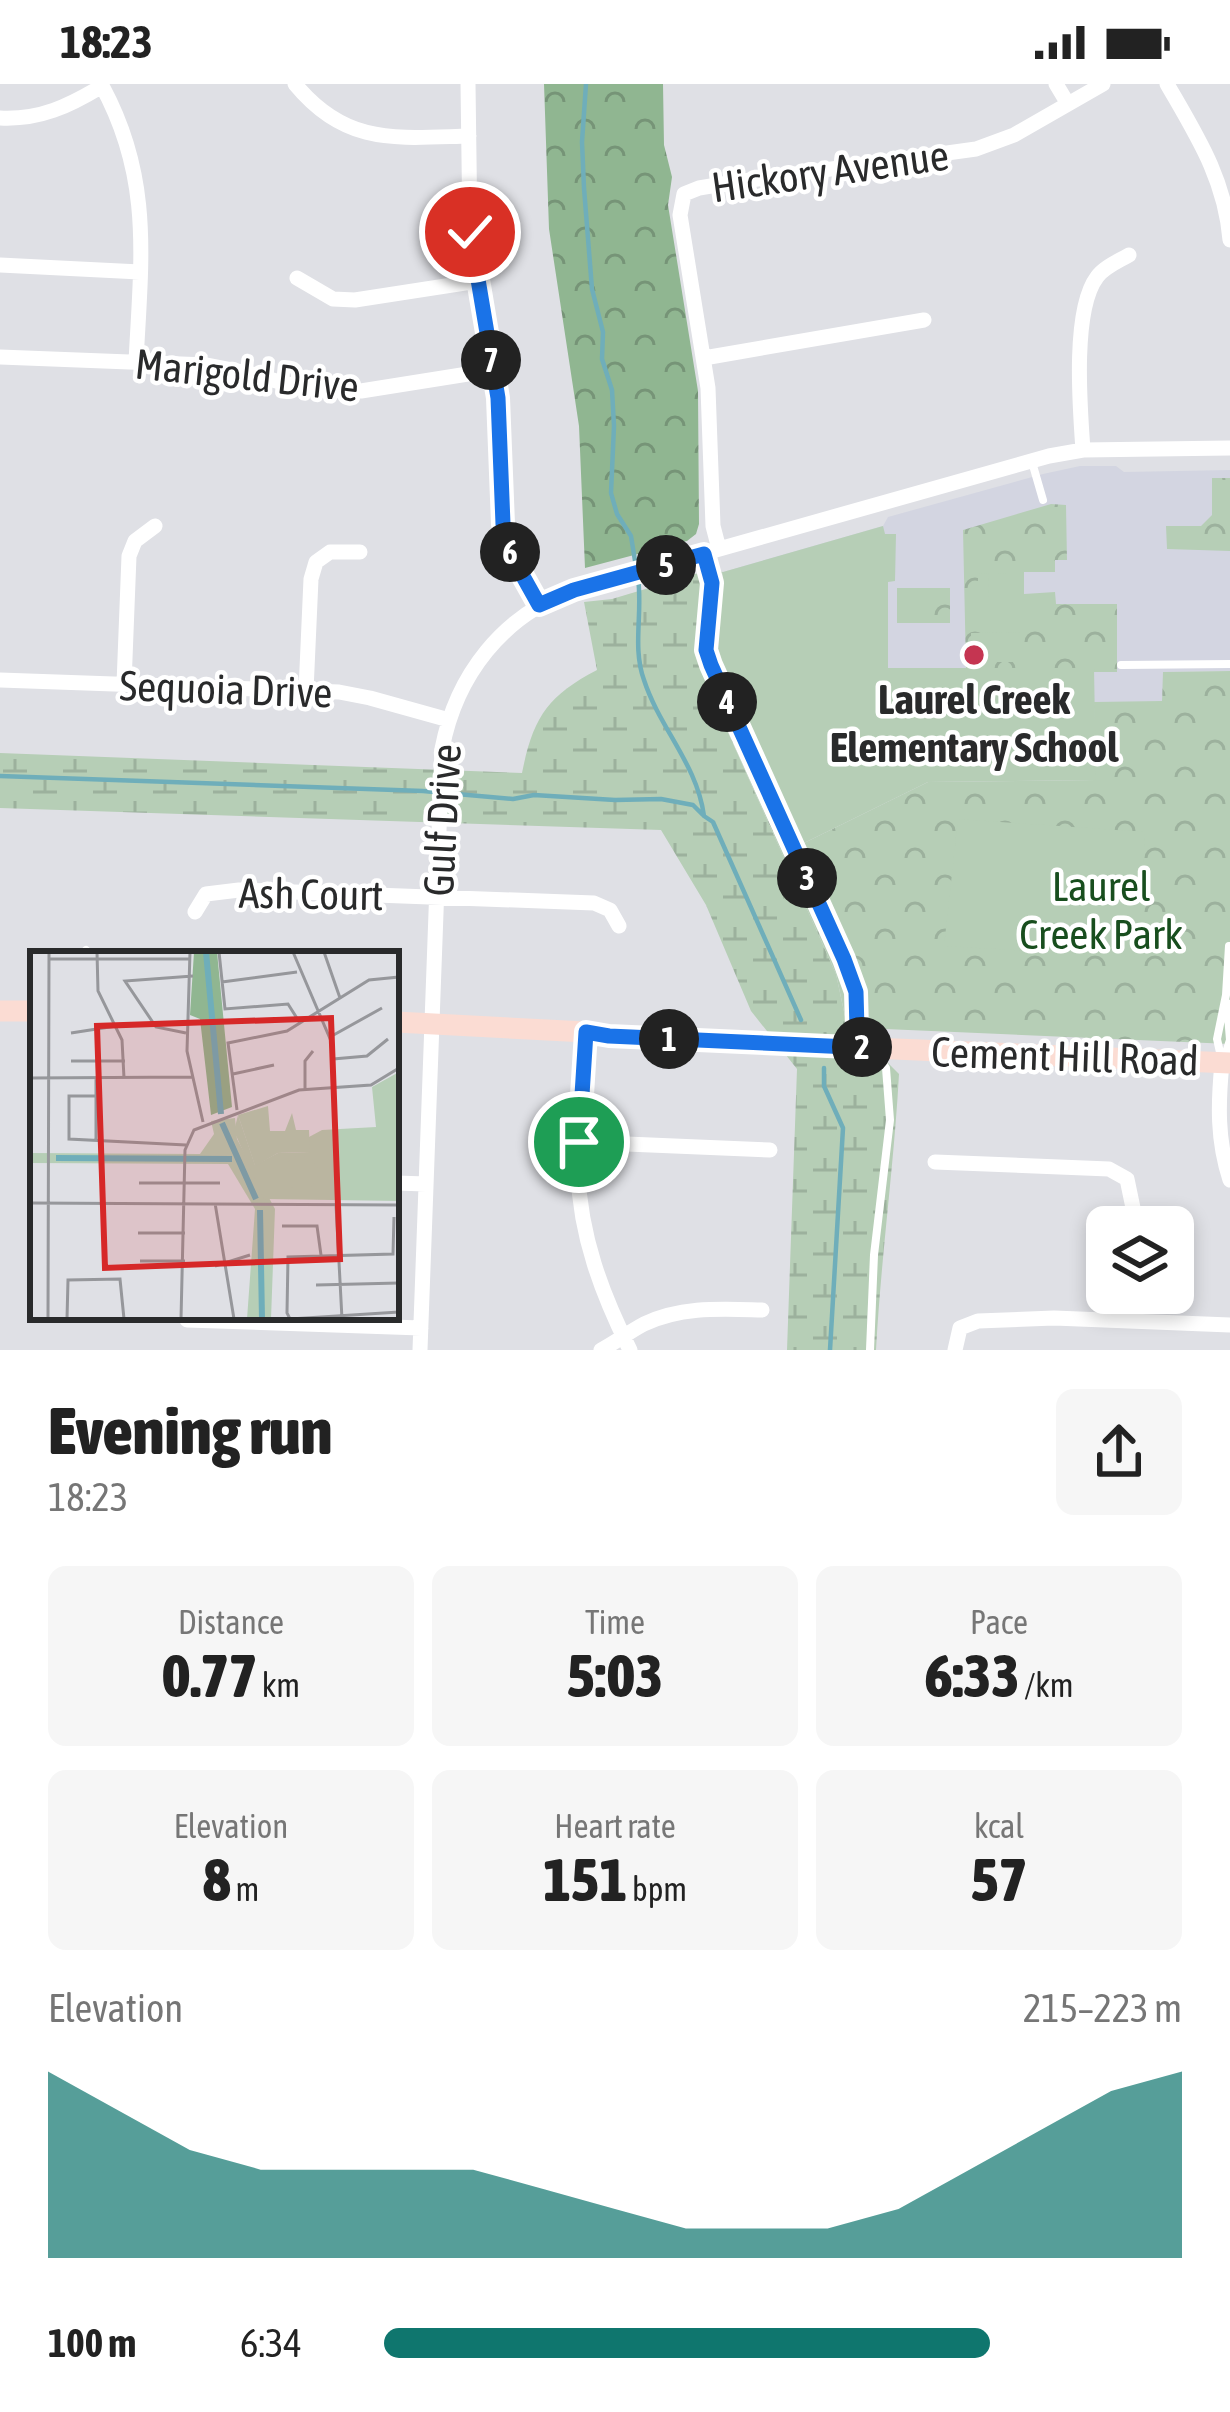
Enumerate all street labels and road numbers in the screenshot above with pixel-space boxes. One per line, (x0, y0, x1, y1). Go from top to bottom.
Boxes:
street label: Hickory Avenue (708, 131, 952, 211)
street label: Marigold Drive (133, 339, 361, 411)
street label: Sequoia Drive (119, 661, 333, 717)
street label: Gulf Drive (414, 743, 470, 897)
street label: Ash Court (238, 869, 384, 919)
street label: Cement Hill Road (930, 1027, 1200, 1085)

